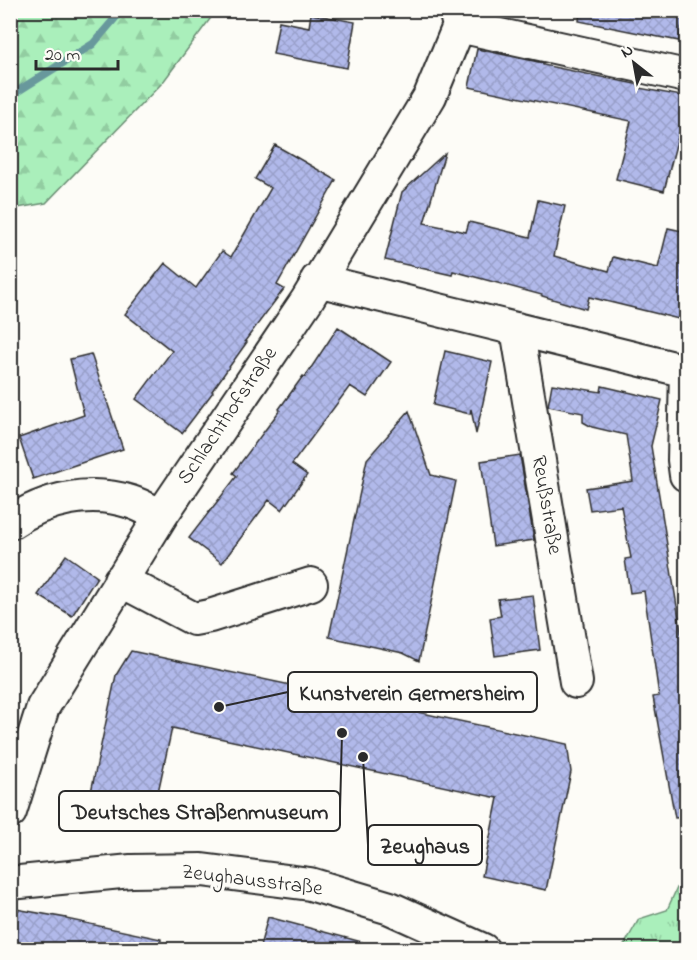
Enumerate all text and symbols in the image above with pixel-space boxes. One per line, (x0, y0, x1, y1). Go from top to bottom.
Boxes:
scale bar (36, 33, 118, 71)
north arrow (604, 33, 664, 93)
text: N (616, 39, 638, 65)
text: 20 m (45, 43, 80, 69)
street label: Schlachthofstraße (171, 341, 286, 491)
street label: Reußstraße (523, 453, 570, 557)
callout: Kunstverein Germersheim (288, 672, 537, 712)
text: Kunstverein Germersheim (299, 679, 525, 711)
callout: Deutsches Straßenmuseum (59, 791, 340, 831)
text: Deutsches Straßenmuseum (71, 798, 328, 830)
callout: Zeughaus (368, 825, 482, 865)
text: Zeughaus (380, 832, 470, 865)
street label: Zeughausstraße (180, 857, 325, 907)

